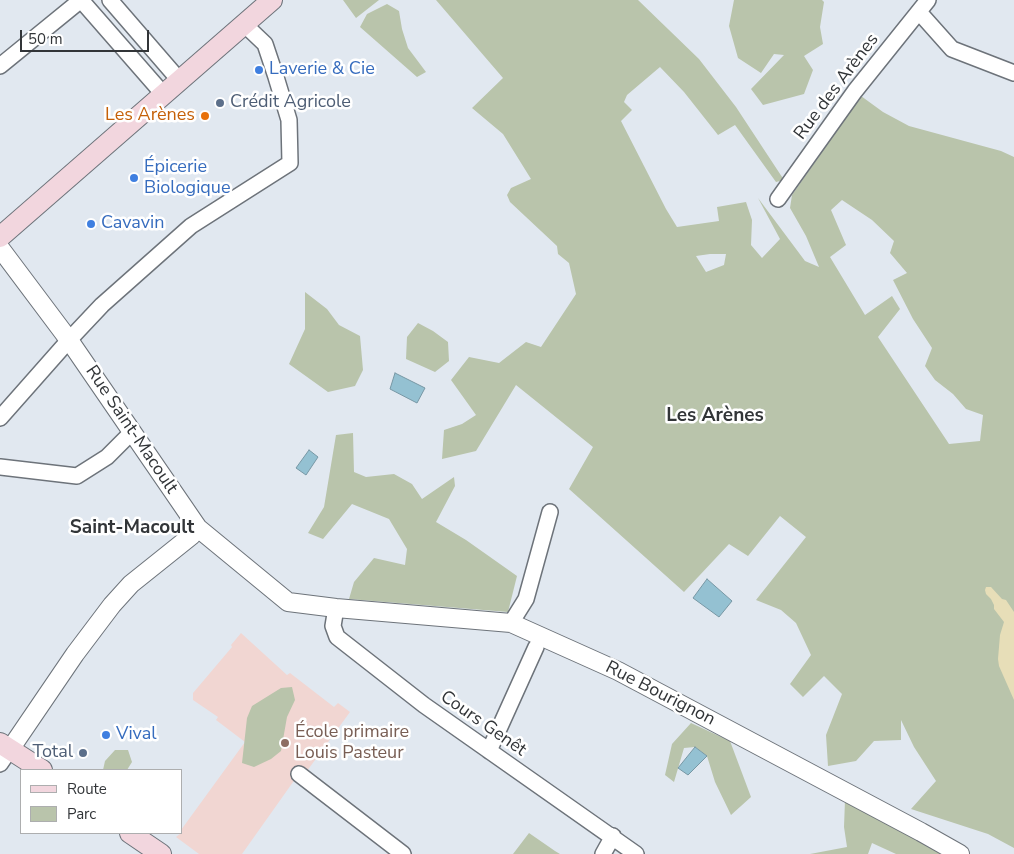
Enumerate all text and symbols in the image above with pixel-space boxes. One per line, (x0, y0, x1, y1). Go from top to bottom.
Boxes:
scale bar (22, 20, 151, 52)
text: 50 m (28, 29, 63, 49)
street label: Rue des Arènes (790, 30, 884, 144)
place label: Laverie & Cie (269, 59, 375, 81)
marker: Laverie & Cie (253, 64, 265, 76)
place label: Crédit Agricole (230, 92, 351, 114)
marker: Crédit Agricole (214, 97, 226, 109)
place label: Les Arènes (105, 105, 195, 127)
marker: Les Arènes (199, 110, 211, 122)
place label: Épicerie Biologique (144, 157, 230, 200)
marker: Épicerie Biologique (128, 172, 140, 184)
place label: Cavavin (101, 213, 164, 235)
marker: Cavavin (85, 218, 97, 230)
street label: Rue Saint-Macoult (80, 362, 182, 498)
district label: Les Arènes (666, 405, 764, 427)
district label: Saint-Macoult (70, 517, 194, 539)
street label: Rue Bourignon (602, 657, 718, 731)
street label: Cours Genêt (436, 686, 530, 762)
place label: École primaire Louis Pasteur (295, 722, 409, 764)
place label: Vival (116, 724, 157, 746)
marker: Vival (100, 729, 112, 741)
marker: École primaire Louis Pasteur (279, 737, 291, 749)
place label: Total (32, 742, 73, 764)
marker: Total (77, 747, 89, 759)
legend (20, 769, 182, 834)
text: Route (67, 779, 107, 799)
text: Parc (67, 804, 96, 824)

